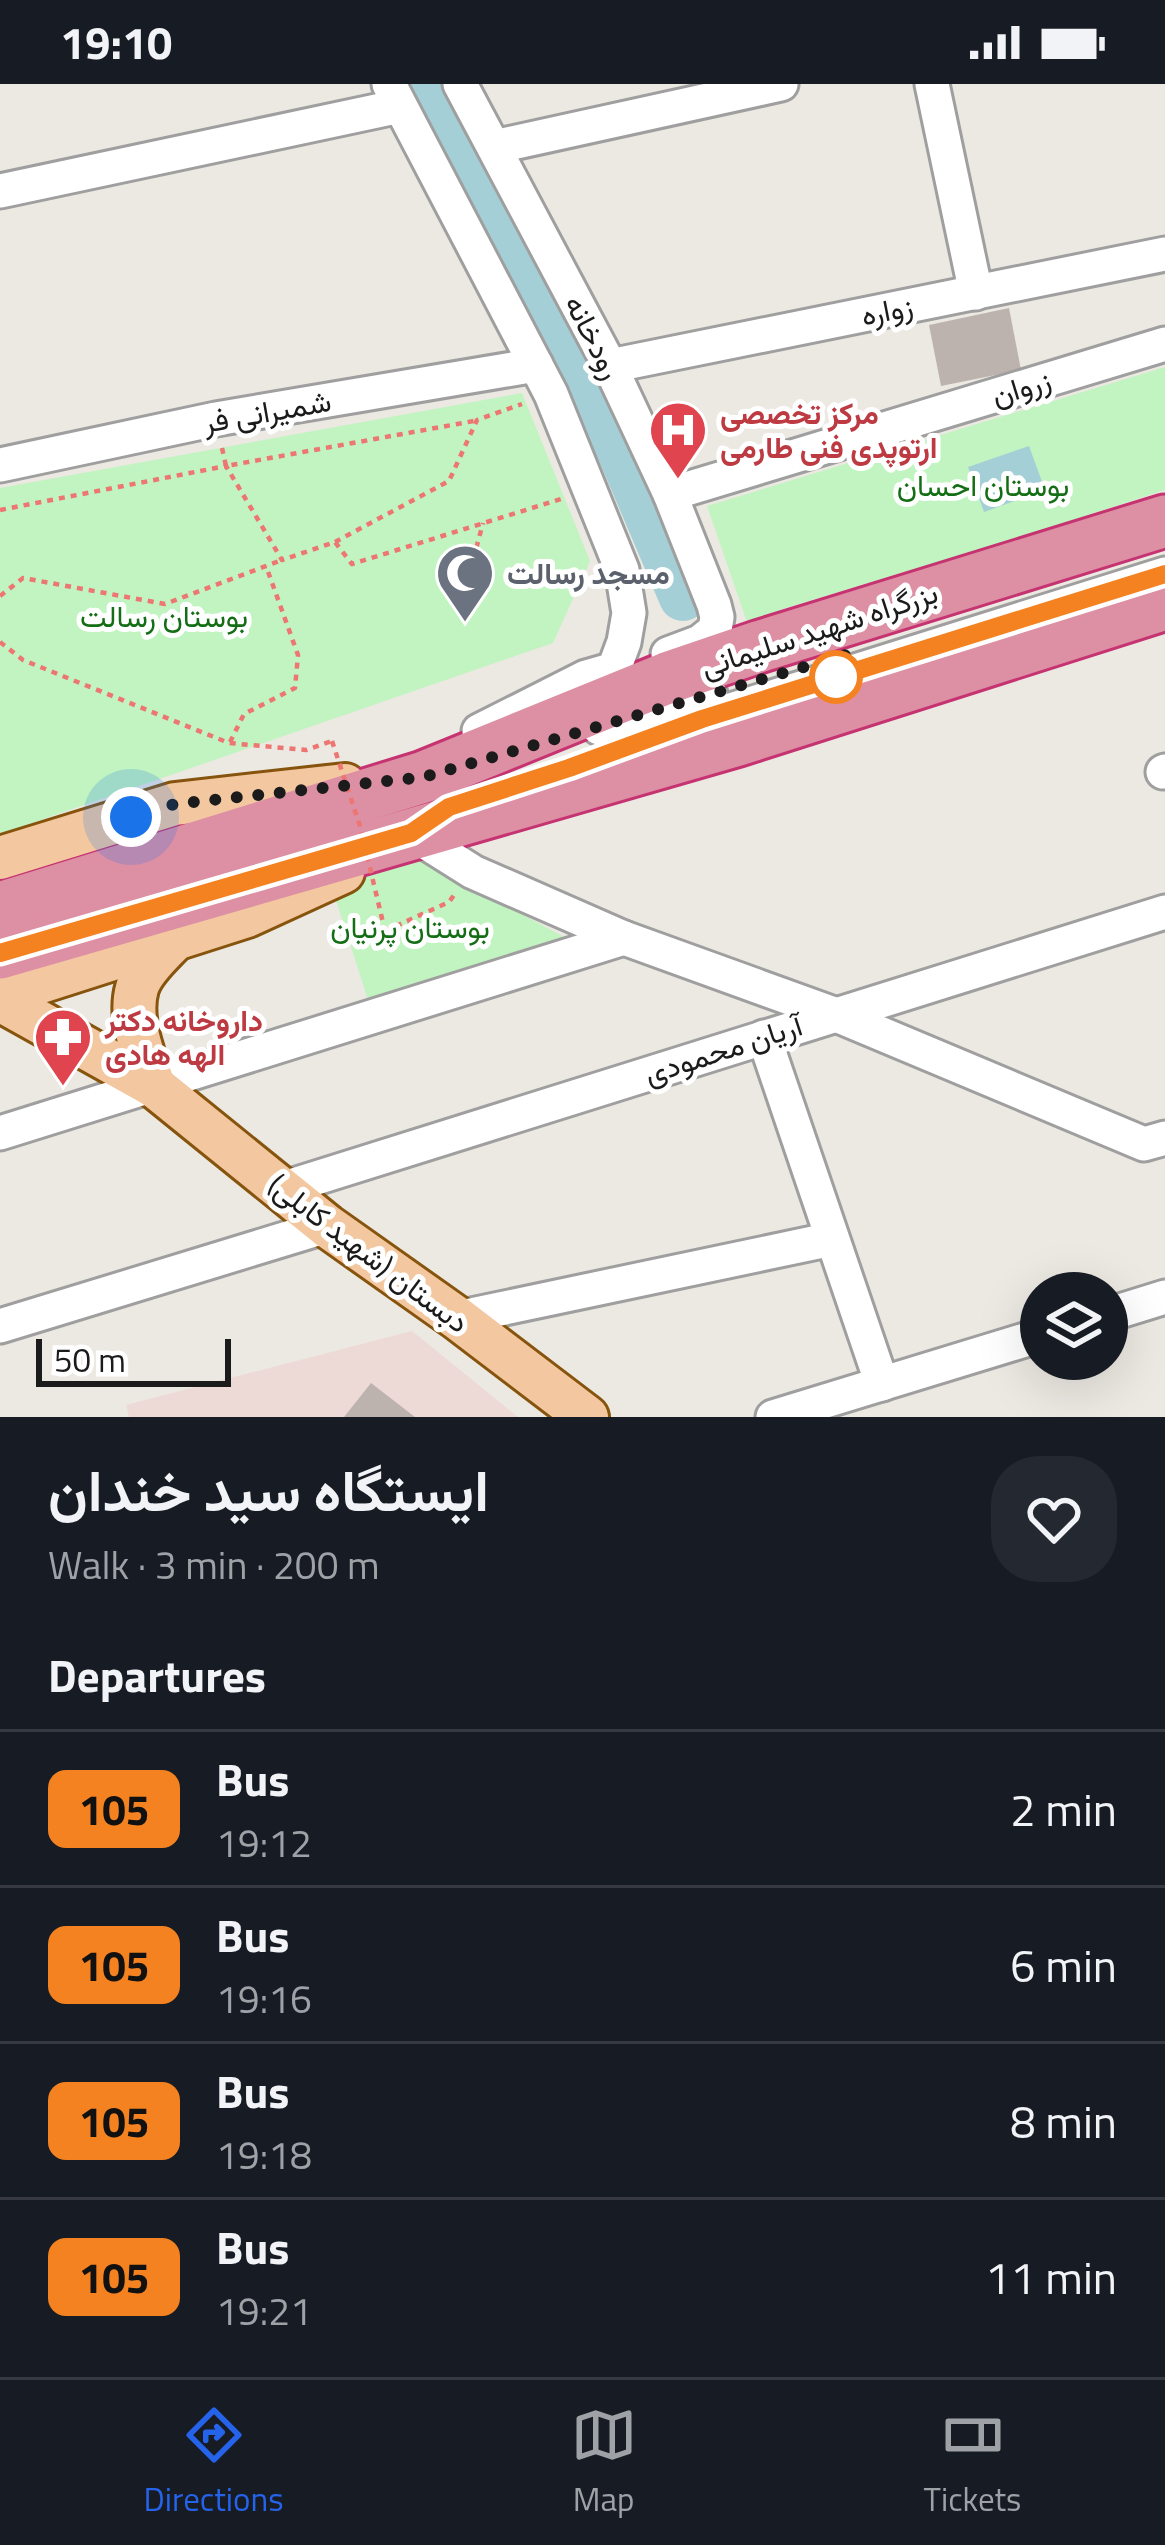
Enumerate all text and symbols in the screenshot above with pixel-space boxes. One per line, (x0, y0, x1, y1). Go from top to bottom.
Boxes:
text: 19:10 (60, 8, 172, 76)
street label: زواره (857, 282, 917, 338)
street label: رودخانه (553, 287, 635, 387)
street label: زروان (985, 356, 1057, 418)
street label: شمیرانی فر (198, 377, 335, 445)
place label: مرکز تخصصی ارتوپدی فنی طارمی (720, 390, 938, 470)
hospital icon: مرکز تخصصی ارتوپدی فنی طارمی (647, 399, 709, 481)
park label: بوستان احسان (897, 462, 1069, 508)
mosque icon: مسجد رسالت (434, 542, 496, 624)
place label: مسجد رسالت (507, 550, 670, 596)
street label: بزرگراه شهید سلیمانی (694, 569, 944, 689)
park label: بوستان رسالت (80, 593, 248, 639)
unlabelled marker (811, 652, 861, 702)
your location (101, 787, 161, 847)
park label: بوستان پرنیان (330, 904, 490, 950)
place label: داروخانه دکتر الهه هادی (104, 997, 263, 1077)
street label: آریان محمودی (638, 1001, 810, 1096)
pharmacy icon: داروخانه دکتر الهه هادی (32, 1006, 94, 1088)
street label: دبستان (شهید کابلی) (259, 1162, 479, 1344)
map controls (1020, 1272, 1128, 1380)
button: layers (1020, 1272, 1128, 1380)
scale bar (36, 1333, 231, 1386)
text: 50 m (54, 1335, 126, 1385)
text: ایستگاه سید خندان (48, 1446, 489, 1533)
button: heart (991, 1456, 1117, 1582)
text: Walk · 3 min · 200 m (48, 1535, 380, 1594)
text: Departures (48, 1641, 266, 1709)
text: Bus (216, 1745, 290, 1813)
text: 2 min (1010, 1775, 1117, 1843)
text: 105 (79, 1777, 149, 1841)
text: 19:12 (216, 1813, 312, 1872)
text: Bus (216, 1901, 290, 1969)
text: 6 min (1010, 1931, 1117, 1999)
text: 105 (79, 1933, 149, 1997)
text: 19:16 (216, 1969, 312, 2028)
text: Bus (216, 2057, 290, 2125)
text: 8 min (1010, 2087, 1117, 2155)
text: 105 (79, 2089, 149, 2153)
text: 19:18 (216, 2125, 312, 2184)
text: Bus (216, 2213, 290, 2281)
text: 11 min (985, 2243, 1117, 2311)
text: 105 (79, 2245, 149, 2309)
text: 19:21 (216, 2281, 312, 2340)
tab: Directions (144, 2402, 283, 2524)
tab: Map (571, 2402, 637, 2524)
tab: Tickets (924, 2402, 1021, 2524)

